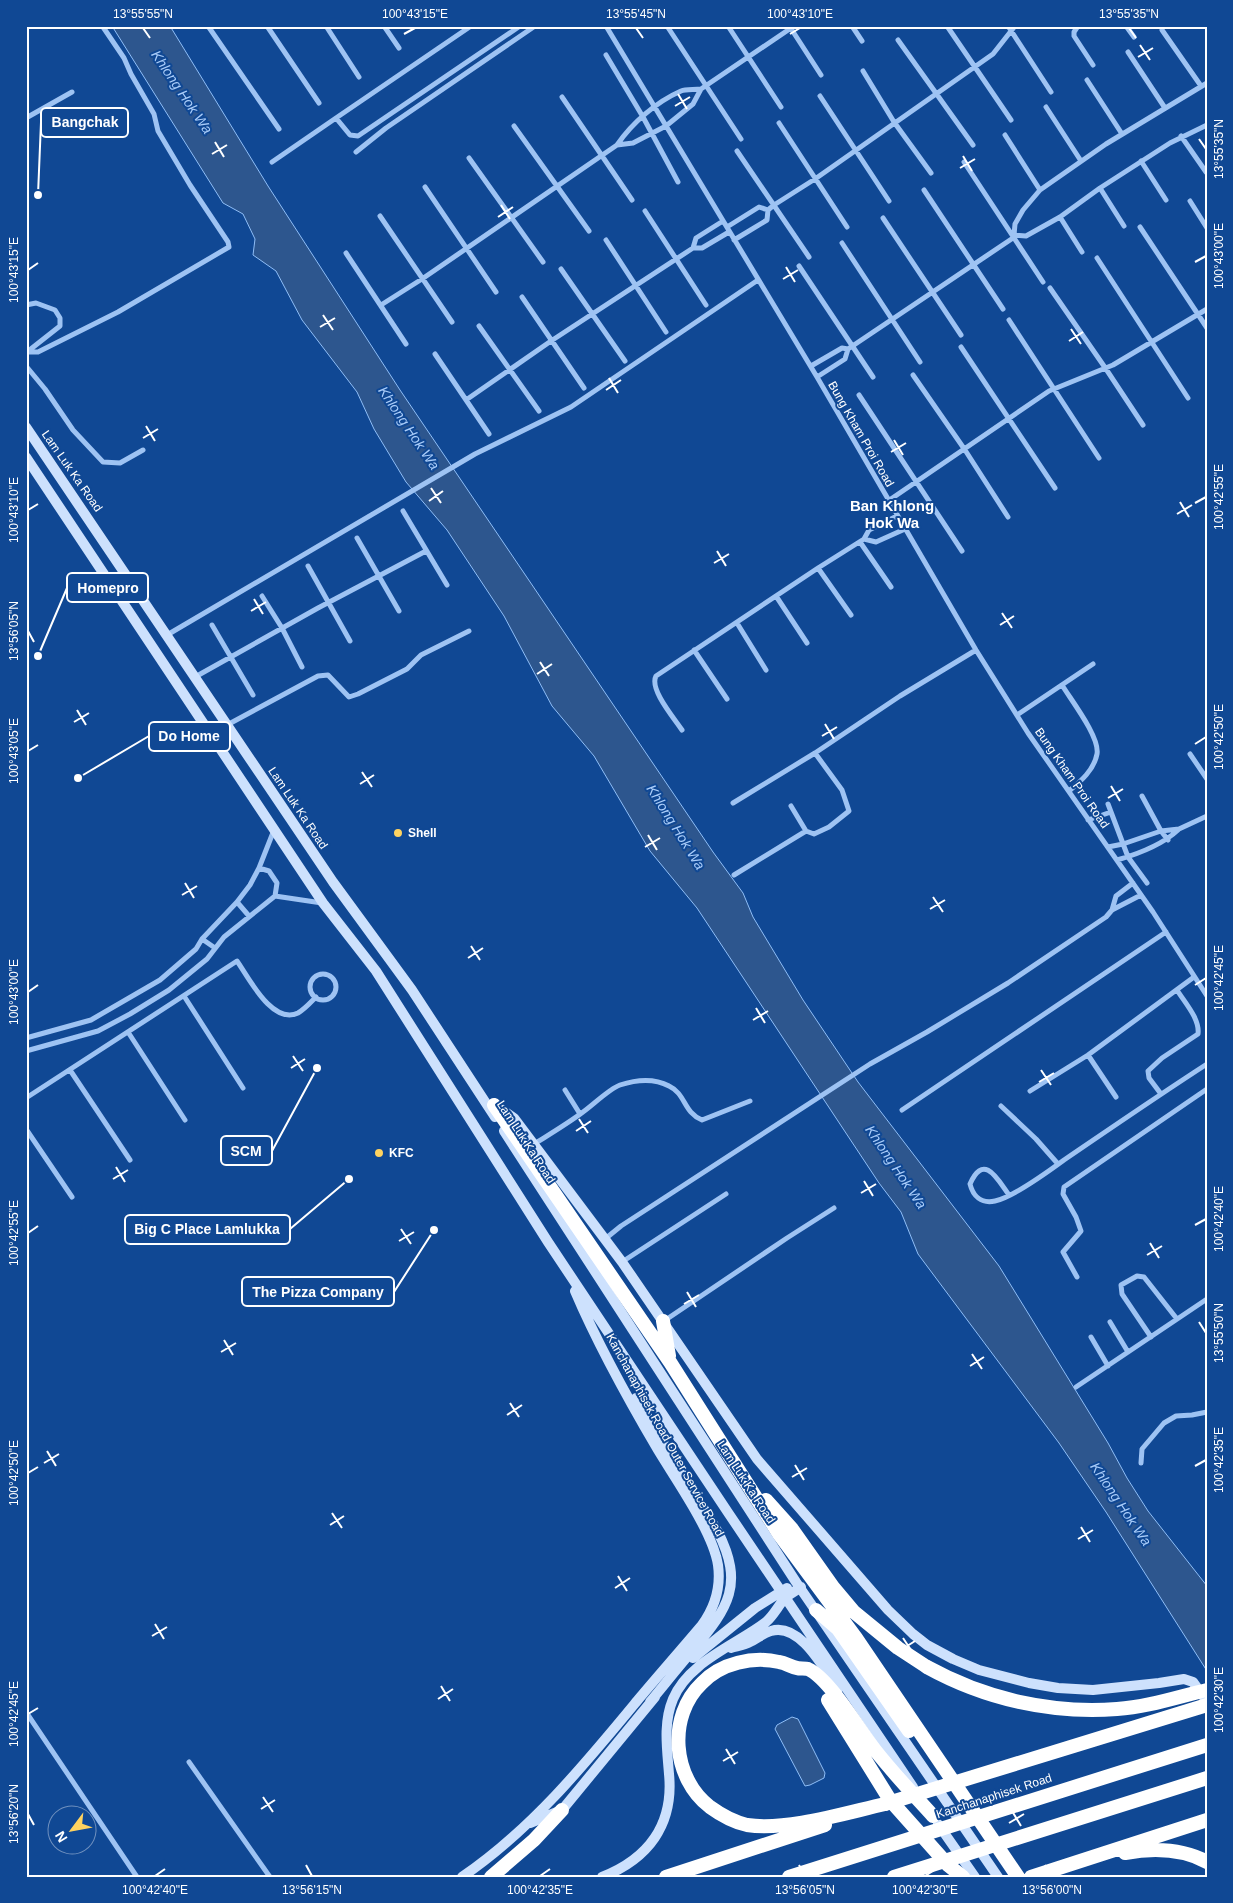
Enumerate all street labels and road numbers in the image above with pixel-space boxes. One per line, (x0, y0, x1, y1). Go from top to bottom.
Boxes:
street label: Bung Kham Proi Road (825, 379, 897, 489)
street label: Lam Luk Ka Road (39, 428, 105, 514)
street label: Bung Kham Proi Road (1032, 725, 1112, 831)
street label: Lam Luk Ka Road (265, 764, 331, 852)
street label: Lam Luk Ka Road (494, 1098, 558, 1186)
street label: Kanchanaphisek Road Outer Service Road (603, 1331, 727, 1539)
street label: Lam Luk Ka Road (714, 1438, 778, 1526)
street label: Kanchanaphisek Road (934, 1771, 1054, 1821)

